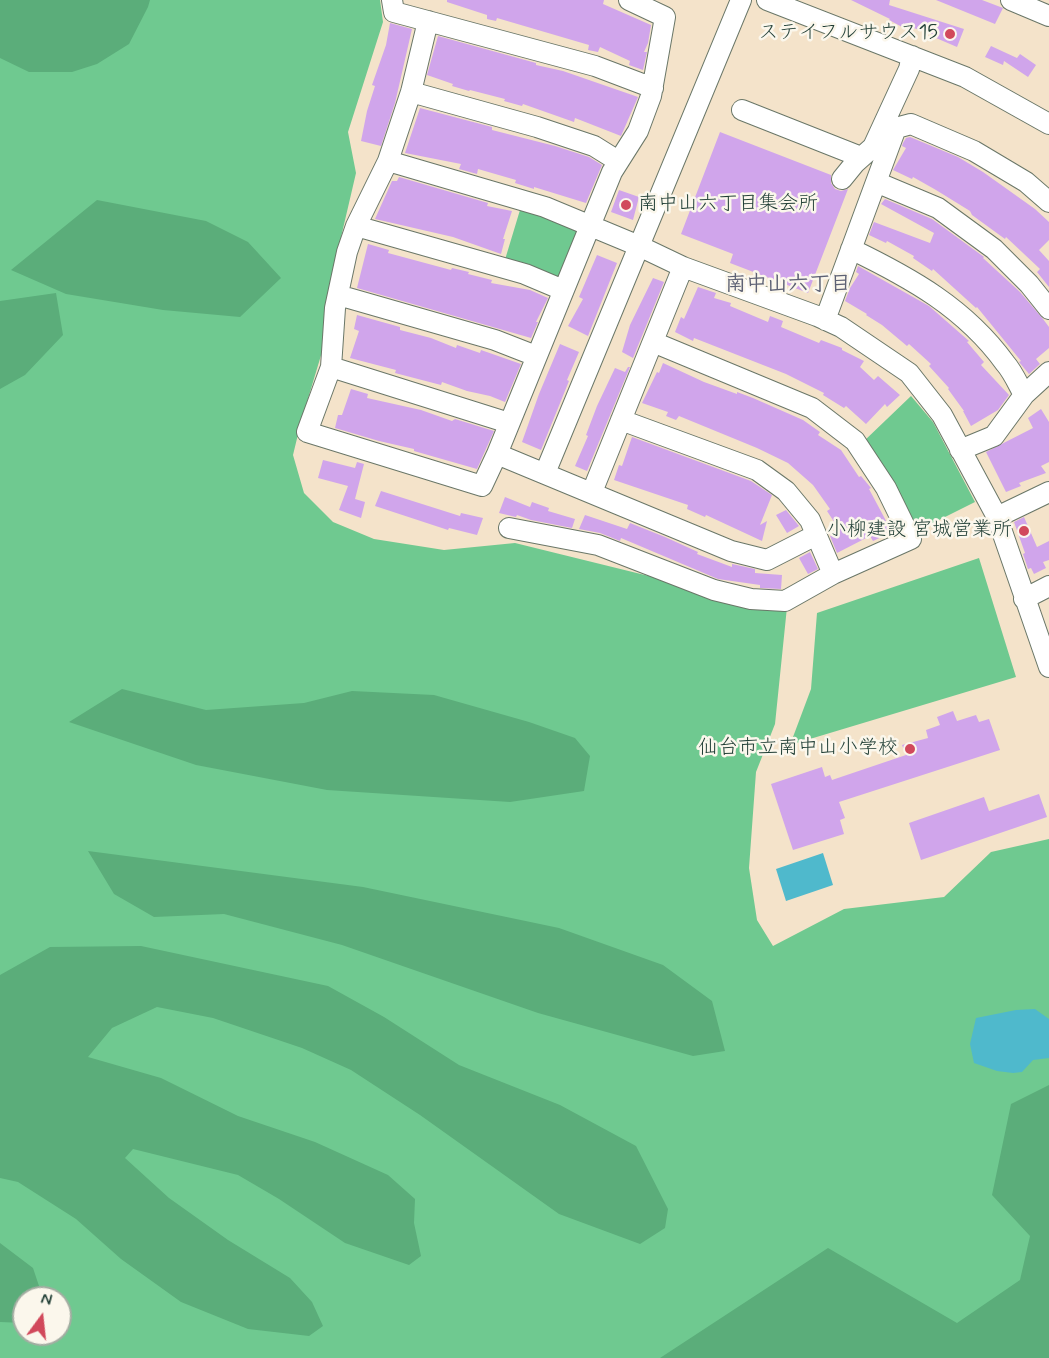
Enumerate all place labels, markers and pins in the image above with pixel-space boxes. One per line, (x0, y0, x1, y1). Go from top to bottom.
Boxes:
place label: ステイフルサウス15 (758, 22, 938, 46)
marker: ステイフルサウス15 (943, 27, 957, 41)
place label: 南中山六丁目集会所 (638, 193, 818, 217)
marker: 南中山六丁目集会所 (619, 198, 633, 212)
place label: 小柳建設 宮城営業所 (827, 519, 1012, 543)
marker: 小柳建設 宮城営業所 (1017, 524, 1031, 538)
place label: 仙台市立南中山小学校 (698, 737, 898, 761)
marker: 仙台市立南中山小学校 (903, 742, 917, 756)

